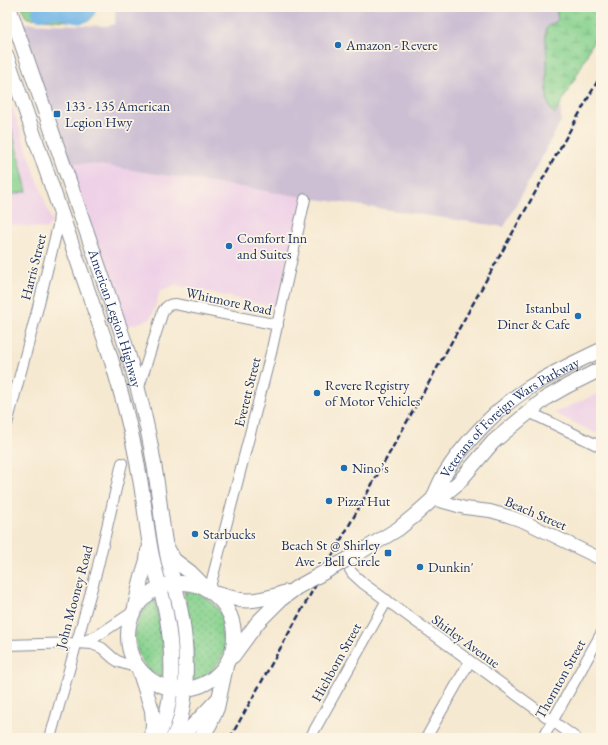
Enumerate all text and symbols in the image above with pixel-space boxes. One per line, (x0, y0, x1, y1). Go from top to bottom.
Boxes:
place label: Amazon - Revere (345, 36, 438, 54)
marker: Amazon - Revere (333, 40, 343, 50)
place label: 133 - 135 American Legion Hwy (65, 97, 171, 131)
marker: 133 - 135 American Legion Hwy (52, 109, 62, 119)
place label: Comfort Inn and Suites (237, 229, 308, 263)
street label: Harris Street (16, 231, 50, 302)
marker: Comfort Inn and Suites (224, 241, 234, 251)
street label: American Legion Highway (84, 246, 146, 390)
street label: Whitmore Road (184, 283, 275, 319)
place label: Istanbul Diner & Cafe (497, 299, 571, 333)
marker: Istanbul Diner & Cafe (573, 311, 583, 321)
street label: Veterans of Foreign Wars Parkway (436, 352, 583, 481)
street label: Everett Street (230, 355, 264, 429)
place label: Revere Registry of Motor Vehicles (325, 376, 421, 410)
marker: Revere Registry of Motor Vehicles (312, 388, 322, 398)
place label: Nino’s (352, 459, 389, 477)
marker: Nino’s (339, 463, 349, 473)
place label: Pizza Hut (337, 492, 391, 510)
street label: Beach Street (502, 492, 570, 534)
marker: Pizza Hut (324, 496, 334, 506)
place label: Starbucks (203, 525, 256, 543)
marker: Starbucks (190, 529, 200, 539)
place label: Beach St @ Shirley Ave - Bell Circle (281, 536, 381, 570)
street label: John Mooney Road (51, 543, 97, 652)
marker: Beach St @ Shirley Ave - Bell Circle (383, 548, 393, 558)
place label: Dunkin' (428, 558, 474, 576)
marker: Dunkin' (415, 562, 425, 572)
street label: Shirley Avenue (428, 610, 504, 672)
street label: Hichborn Street (307, 619, 365, 705)
street label: Thornton Street (531, 636, 589, 722)

